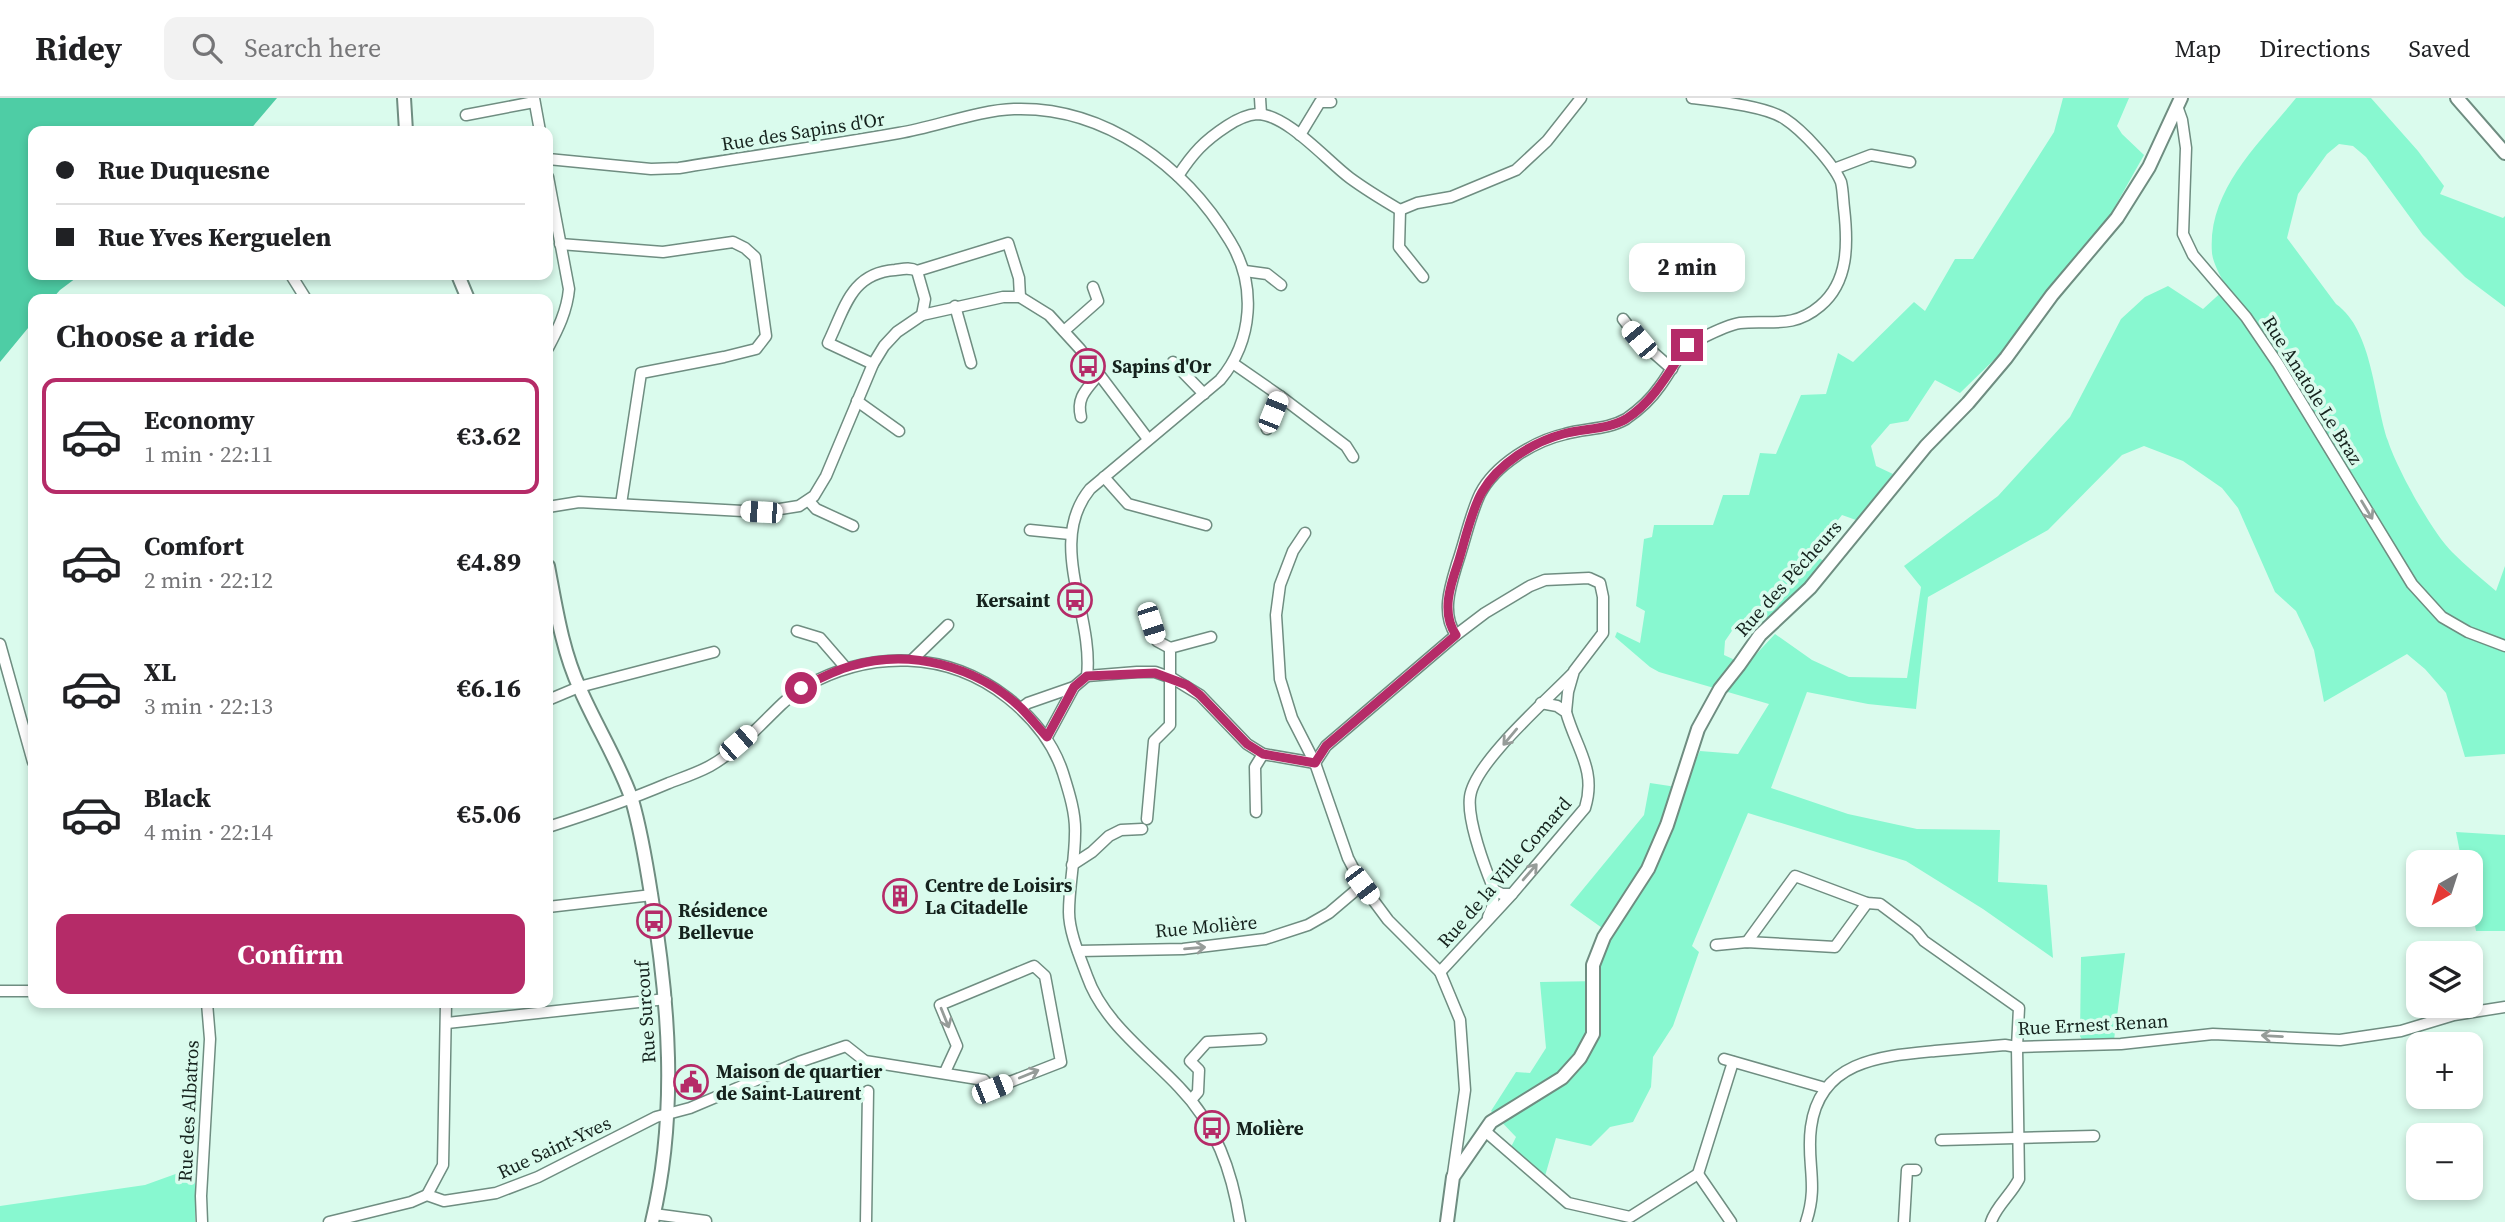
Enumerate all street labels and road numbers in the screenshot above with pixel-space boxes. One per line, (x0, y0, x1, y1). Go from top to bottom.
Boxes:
street label: Rue des Sapins d'Or (719, 105, 887, 157)
street label: Rue Anatole Le Braz (2257, 311, 2369, 470)
street label: Rue des Pêcheurs (1729, 514, 1847, 642)
street label: Rue de la Ville Comard (1431, 791, 1577, 953)
street label: Rue Molière (1154, 909, 1258, 943)
street label: Rue Surcouf (628, 957, 662, 1064)
street label: Rue Ernest Renan (2017, 1007, 2169, 1041)
street label: Rue des Albatros (171, 1039, 205, 1183)
street label: Rue Saint-Yves (493, 1109, 615, 1185)

